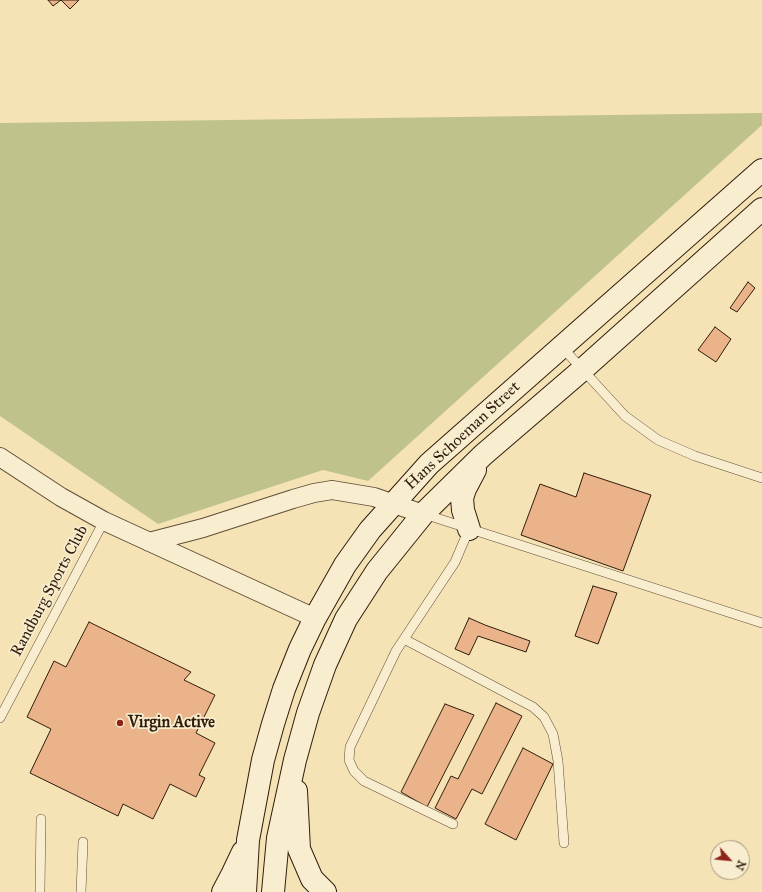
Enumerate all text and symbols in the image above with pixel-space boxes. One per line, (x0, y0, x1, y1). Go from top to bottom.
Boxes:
street label: Hans Schoeman Street (402, 378, 524, 494)
street label: Randburg Sports Club (7, 522, 93, 660)
place label: Virgin Active (128, 713, 215, 733)
marker: Virgin Active (115, 718, 125, 728)
north arrow (710, 840, 750, 880)
text: N (732, 858, 748, 872)

